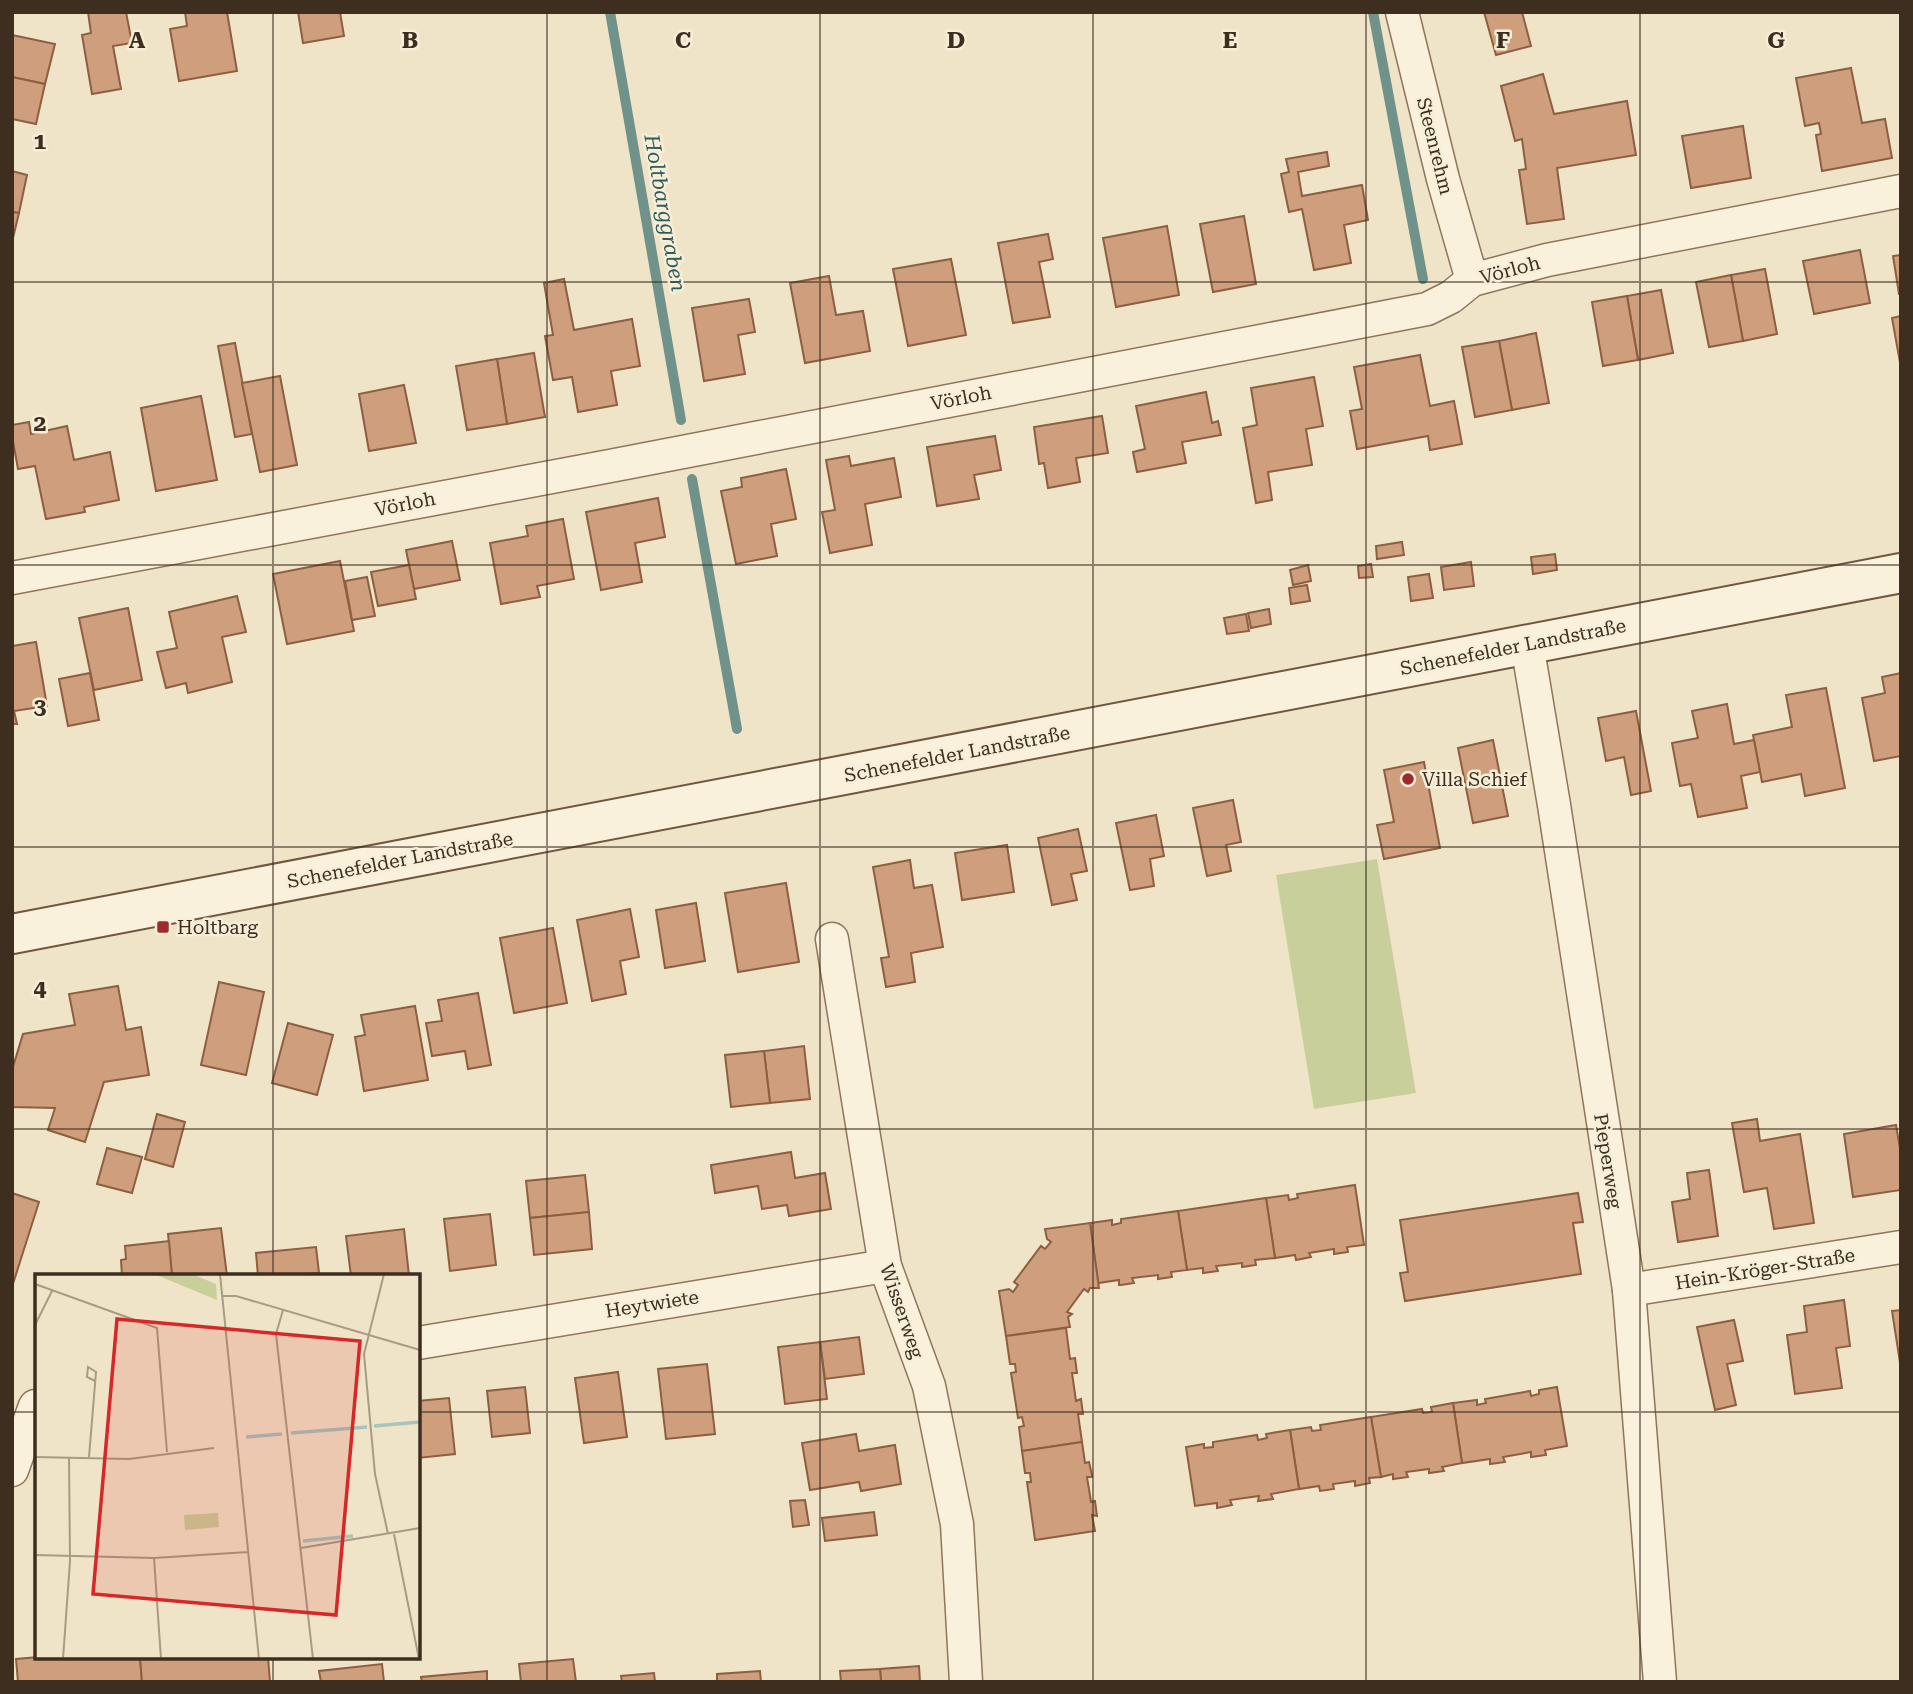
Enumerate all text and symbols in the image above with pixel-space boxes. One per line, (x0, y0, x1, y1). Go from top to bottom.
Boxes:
text: A (129, 27, 146, 54)
text: B (402, 27, 418, 54)
text: C (675, 27, 691, 54)
text: D (947, 27, 965, 54)
text: E (1223, 27, 1237, 54)
text: F (1496, 27, 1510, 54)
text: G (1767, 27, 1785, 54)
street label: Steenrehm (1412, 95, 1458, 197)
text: 1 (34, 128, 47, 155)
water label: Holtbarggraben (639, 132, 691, 293)
street label: Vörloh (1477, 251, 1543, 289)
street label: Vörloh (929, 381, 993, 415)
text: 2 (34, 410, 46, 437)
street label: Vörloh (373, 487, 437, 521)
street label: Schenefelder Landstraße (1398, 614, 1628, 680)
text: 3 (34, 693, 47, 720)
street label: Schenefelder Landstraße (842, 721, 1072, 787)
place label: Villa Schief (1422, 768, 1528, 791)
marker: Villa Schief (1400, 771, 1416, 787)
street label: Schenefelder Landstraße (285, 827, 515, 893)
place label: Holtbarg (177, 916, 258, 939)
marker: Holtbarg (155, 919, 171, 935)
text: 4 (34, 975, 47, 1002)
street label: Pieperweg (1589, 1112, 1627, 1211)
street label: Hein-Kröger-Straße (1673, 1243, 1857, 1295)
street label: Wisserweg (875, 1261, 929, 1361)
inset map (35, 1274, 420, 1659)
street label: Heytwiete (604, 1285, 700, 1323)

